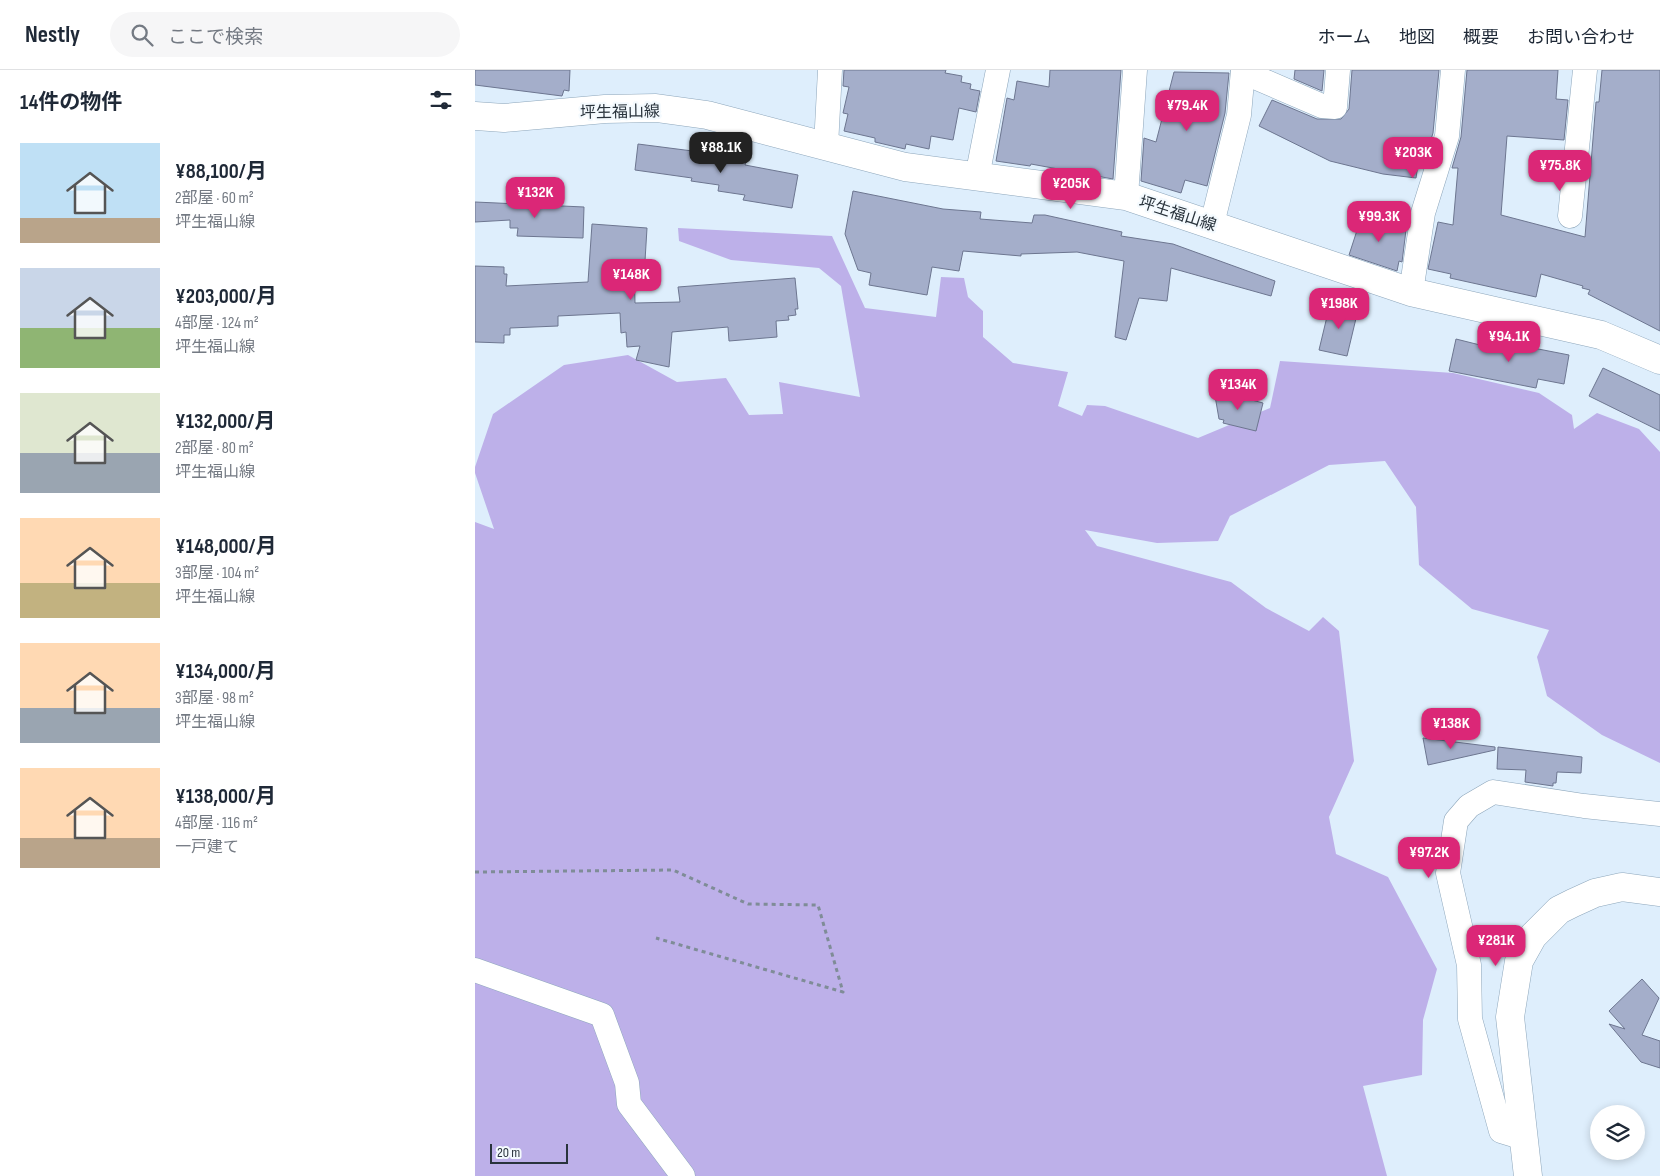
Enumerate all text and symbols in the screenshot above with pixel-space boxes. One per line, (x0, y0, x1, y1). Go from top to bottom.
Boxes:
search box (110, 12, 460, 57)
text: Nestly (25, 20, 80, 49)
icon: search (128, 21, 156, 49)
text: ここで検索 (168, 26, 263, 49)
text: ホーム (1318, 27, 1371, 48)
text: 地図 (1399, 27, 1435, 48)
text: 概要 (1463, 27, 1499, 48)
text: お問い合わせ (1527, 27, 1635, 48)
icon: filters (427, 86, 455, 114)
text: 14件の物件 (20, 90, 122, 115)
pin: ¥79.4K (1146, 90, 1228, 132)
text: ¥79.4K (1166, 96, 1208, 115)
street label: 坪生福山線 (580, 102, 660, 123)
pin: ¥88.1K (680, 132, 762, 174)
pin: ¥203K (1378, 136, 1448, 179)
text: ¥88.1K (700, 138, 742, 157)
text: ¥203K (1394, 143, 1432, 162)
pin: ¥75.8K (1519, 150, 1601, 192)
text: ¥75.8K (1539, 156, 1581, 175)
text: ¥88,100/月 (175, 159, 267, 184)
icon: home (60, 163, 120, 223)
pin: ¥205K (1036, 168, 1106, 210)
text: ¥205K (1052, 174, 1090, 193)
pin: ¥132K (500, 176, 570, 219)
text: ¥132K (517, 183, 553, 202)
text: 2部屋 · 60 m² (175, 189, 254, 208)
street label: 坪生福山線 (1137, 193, 1219, 236)
pin: ¥99.3K (1338, 200, 1420, 243)
text: ¥99.3K (1358, 207, 1400, 226)
text: 坪生福山線 (175, 213, 255, 232)
pin: ¥148K (596, 258, 666, 301)
text: ¥148K (612, 265, 650, 284)
text: ¥203,000/月 (175, 284, 277, 309)
icon: home (60, 288, 120, 348)
pin: ¥198K (1304, 288, 1374, 330)
text: ¥198K (1320, 294, 1358, 313)
text: 4部屋 · 124 m² (175, 314, 259, 333)
pin: ¥94.1K (1468, 320, 1550, 363)
text: ¥94.1K (1488, 327, 1530, 346)
text: 坪生福山線 (175, 338, 255, 357)
pin: ¥134K (1203, 368, 1273, 411)
text: ¥134K (1219, 375, 1257, 394)
text: ¥132,000/月 (175, 409, 275, 434)
icon: home (60, 413, 120, 473)
text: 2部屋 · 80 m² (175, 439, 254, 458)
text: 坪生福山線 (175, 463, 255, 482)
text: ¥148,000/月 (175, 534, 276, 559)
icon: home (60, 538, 120, 598)
text: 3部屋 · 104 m² (175, 564, 259, 583)
text: 坪生福山線 (175, 588, 255, 607)
text: ¥134,000/月 (175, 659, 276, 684)
icon: home (60, 663, 120, 723)
text: 3部屋 · 98 m² (175, 689, 254, 708)
pin: ¥138K (1416, 708, 1486, 750)
text: 坪生福山線 (175, 713, 255, 732)
text: ¥138K (1432, 714, 1470, 733)
text: ¥138,000/月 (175, 784, 276, 809)
icon: home (60, 788, 120, 848)
text: 4部屋 · 116 m² (175, 814, 258, 833)
pin: ¥97.2K (1388, 836, 1470, 879)
text: 一戸建て (175, 838, 239, 857)
text: ¥97.2K (1409, 843, 1449, 862)
pin: ¥281K (1461, 924, 1531, 967)
text: ¥281K (1477, 931, 1515, 950)
map controls (1590, 1105, 1645, 1160)
button: layers (1590, 1105, 1645, 1160)
scale bar (490, 1141, 567, 1164)
text: 20 m (497, 1144, 520, 1161)

